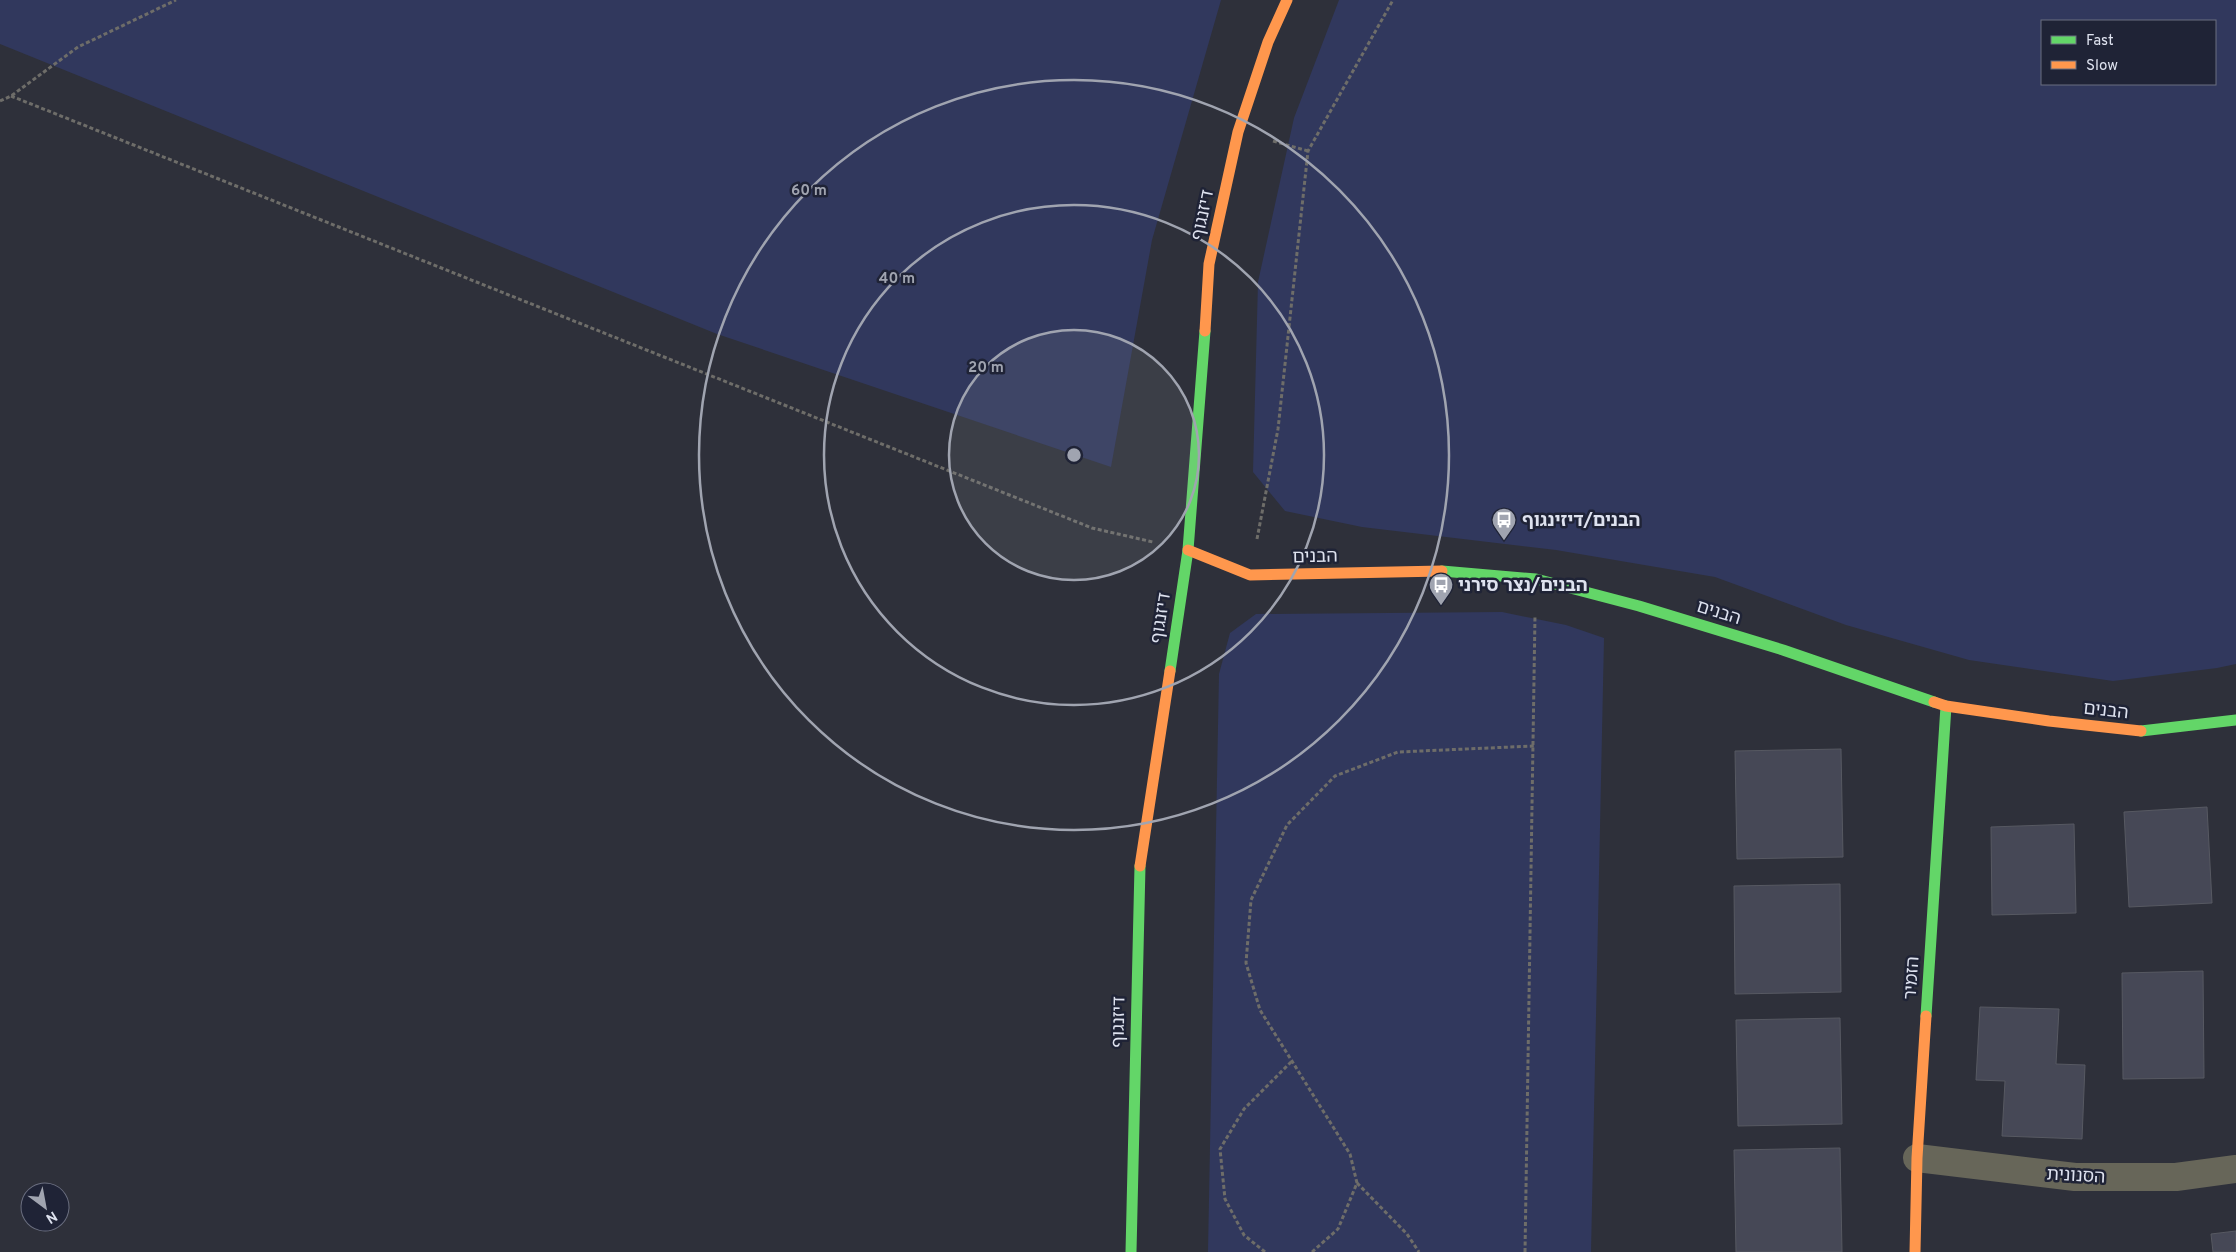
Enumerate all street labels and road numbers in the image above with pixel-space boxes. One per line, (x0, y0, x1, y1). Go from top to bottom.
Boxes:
street label: דיזנגוף (1187, 188, 1220, 243)
street label: הבנים (1292, 546, 1338, 569)
street label: דיזנגוף (1146, 591, 1177, 645)
street label: הבנים (1694, 596, 1744, 631)
street label: הבנים (2082, 698, 2130, 725)
street label: הזמיר (1900, 956, 1925, 1001)
street label: דיזנגוף (1108, 996, 1131, 1048)
street label: הסנונית (2046, 1163, 2106, 1190)

